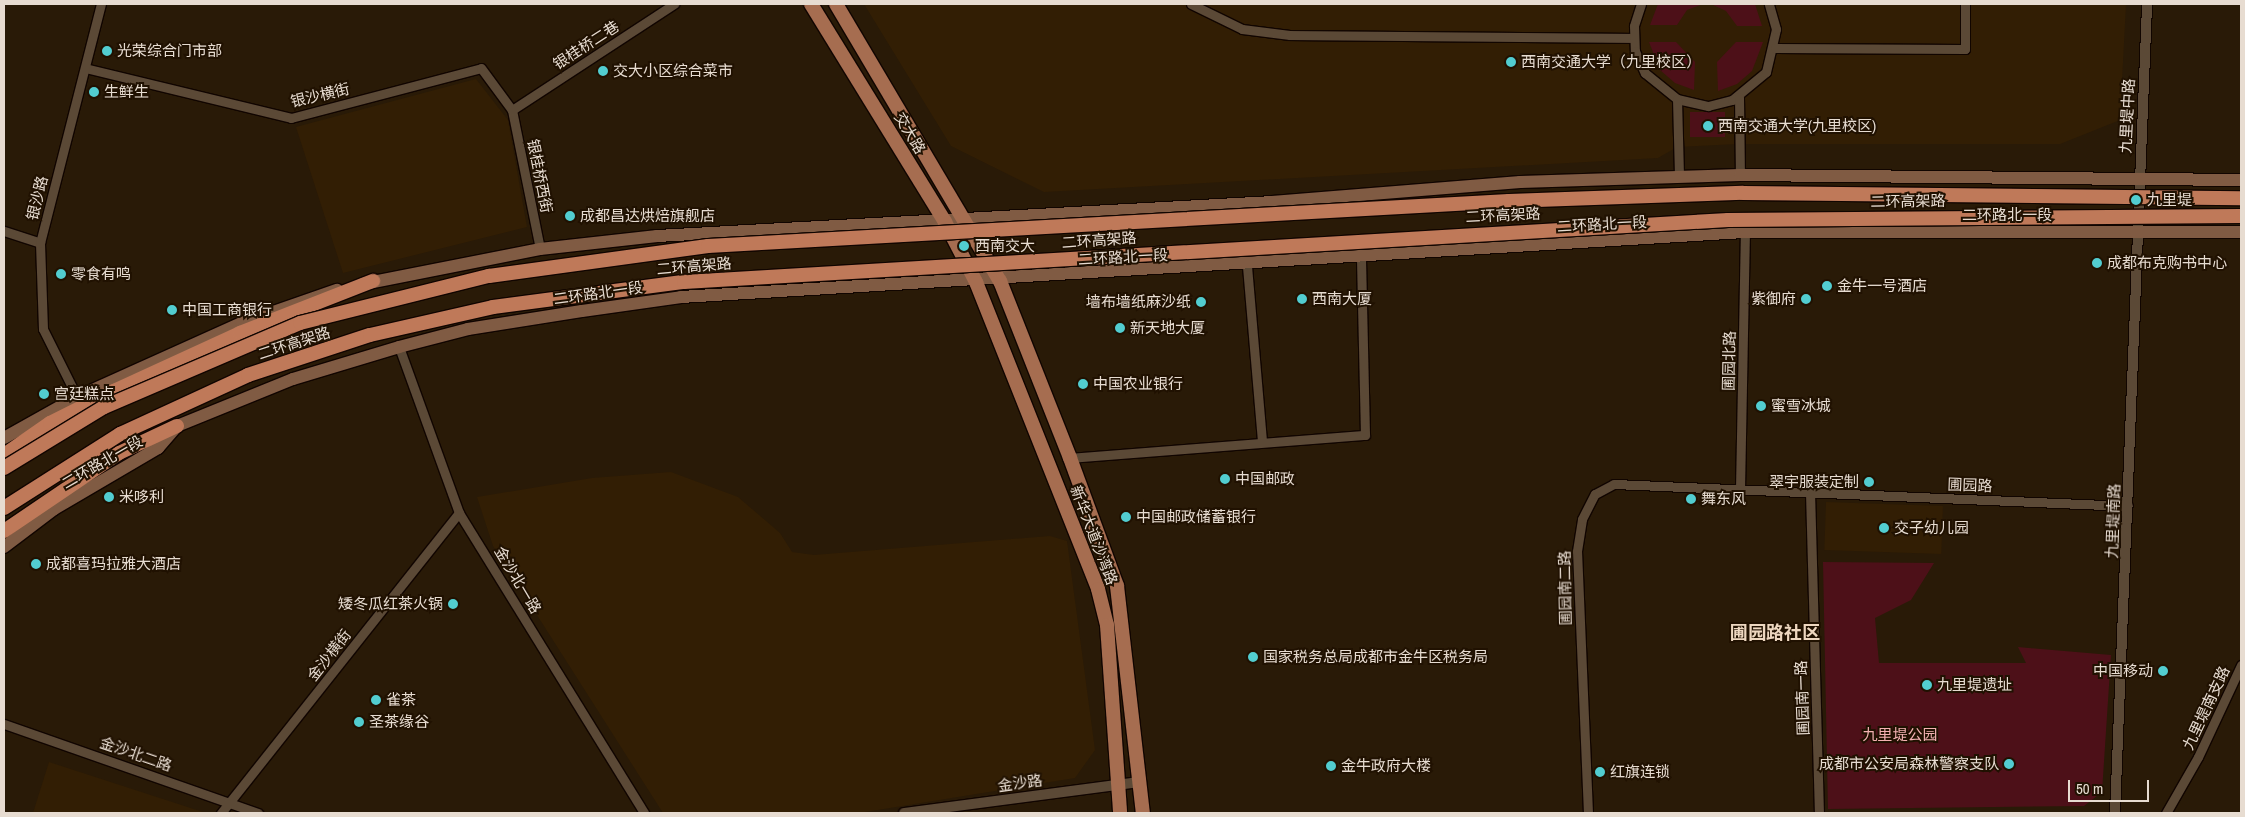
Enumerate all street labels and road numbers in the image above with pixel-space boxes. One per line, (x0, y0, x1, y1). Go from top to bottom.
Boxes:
street label: 银桂桥二巷 (550, 17, 622, 73)
street label: 九里堤中路 (2116, 78, 2138, 154)
street label: 银沙横街 (289, 79, 351, 111)
street label: 交大路 (891, 109, 929, 157)
street label: 银桂桥西街 (524, 137, 556, 215)
street label: 银沙路 (23, 174, 51, 222)
street label: 二环高架路 (1870, 191, 1946, 211)
street label: 二环高架路 (1465, 204, 1541, 226)
street label: 二环路北一段 (1962, 206, 2052, 224)
street label: 二环路北一段 (1557, 213, 1647, 235)
street label: 二环高架路 (1061, 228, 1137, 252)
street label: 二环路北一段 (1078, 246, 1168, 268)
street label: 二环高架路 (656, 254, 732, 278)
street label: 二环路北一段 (552, 278, 644, 308)
street label: 二环高架路 (256, 323, 332, 363)
street label: 圃园北路 (1719, 331, 1739, 391)
street label: 二环路北一段 (59, 432, 145, 492)
street label: 圃园路 (1947, 475, 1993, 495)
street label: 新华大道沙湾路 (1067, 483, 1121, 587)
street label: 九里堤南路 (2103, 483, 2123, 559)
street label: 金沙北一路 (491, 543, 545, 617)
street label: 圃园南二路 (1555, 550, 1575, 626)
street label: 金沙横街 (303, 626, 355, 684)
street label: 圃园南一路 (1792, 660, 1812, 736)
street label: 九里堤南支路 (2179, 663, 2233, 753)
street label: 金沙北二路 (98, 733, 174, 775)
street label: 金沙路 (996, 771, 1044, 795)

